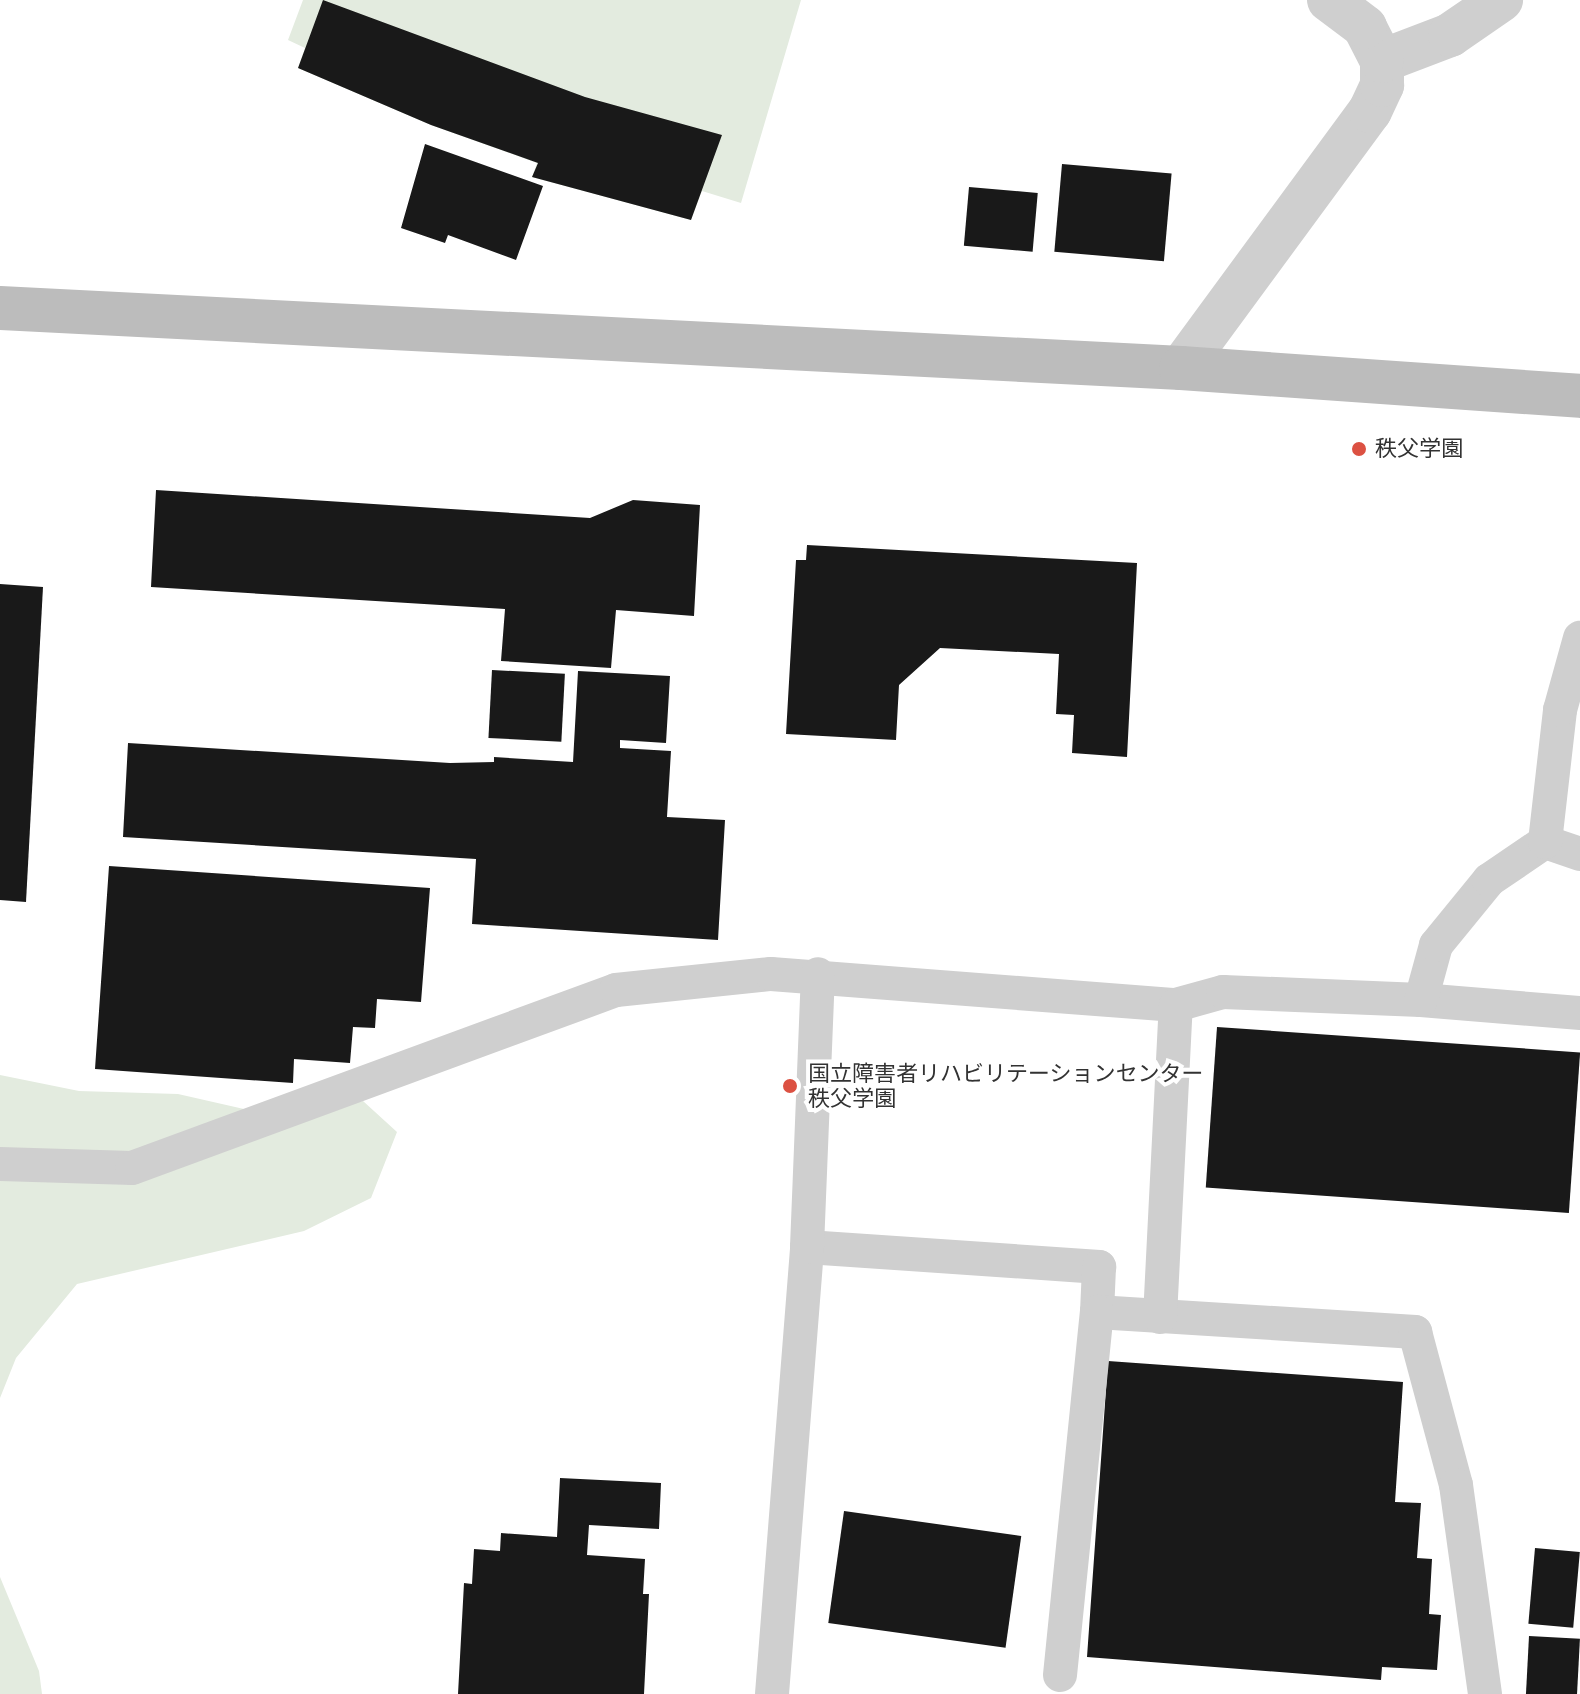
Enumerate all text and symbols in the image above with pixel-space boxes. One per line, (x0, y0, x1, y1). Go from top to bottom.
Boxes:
place label: 秩父学園 (1375, 436, 1463, 462)
marker: 秩父学園 (1350, 440, 1368, 458)
place label: 国立障害者リハビリテーションセンター 秩父学園 (808, 1060, 1204, 1112)
marker: 国立障害者リハビリテーションセンター 秩父学園 (779, 1075, 801, 1097)

